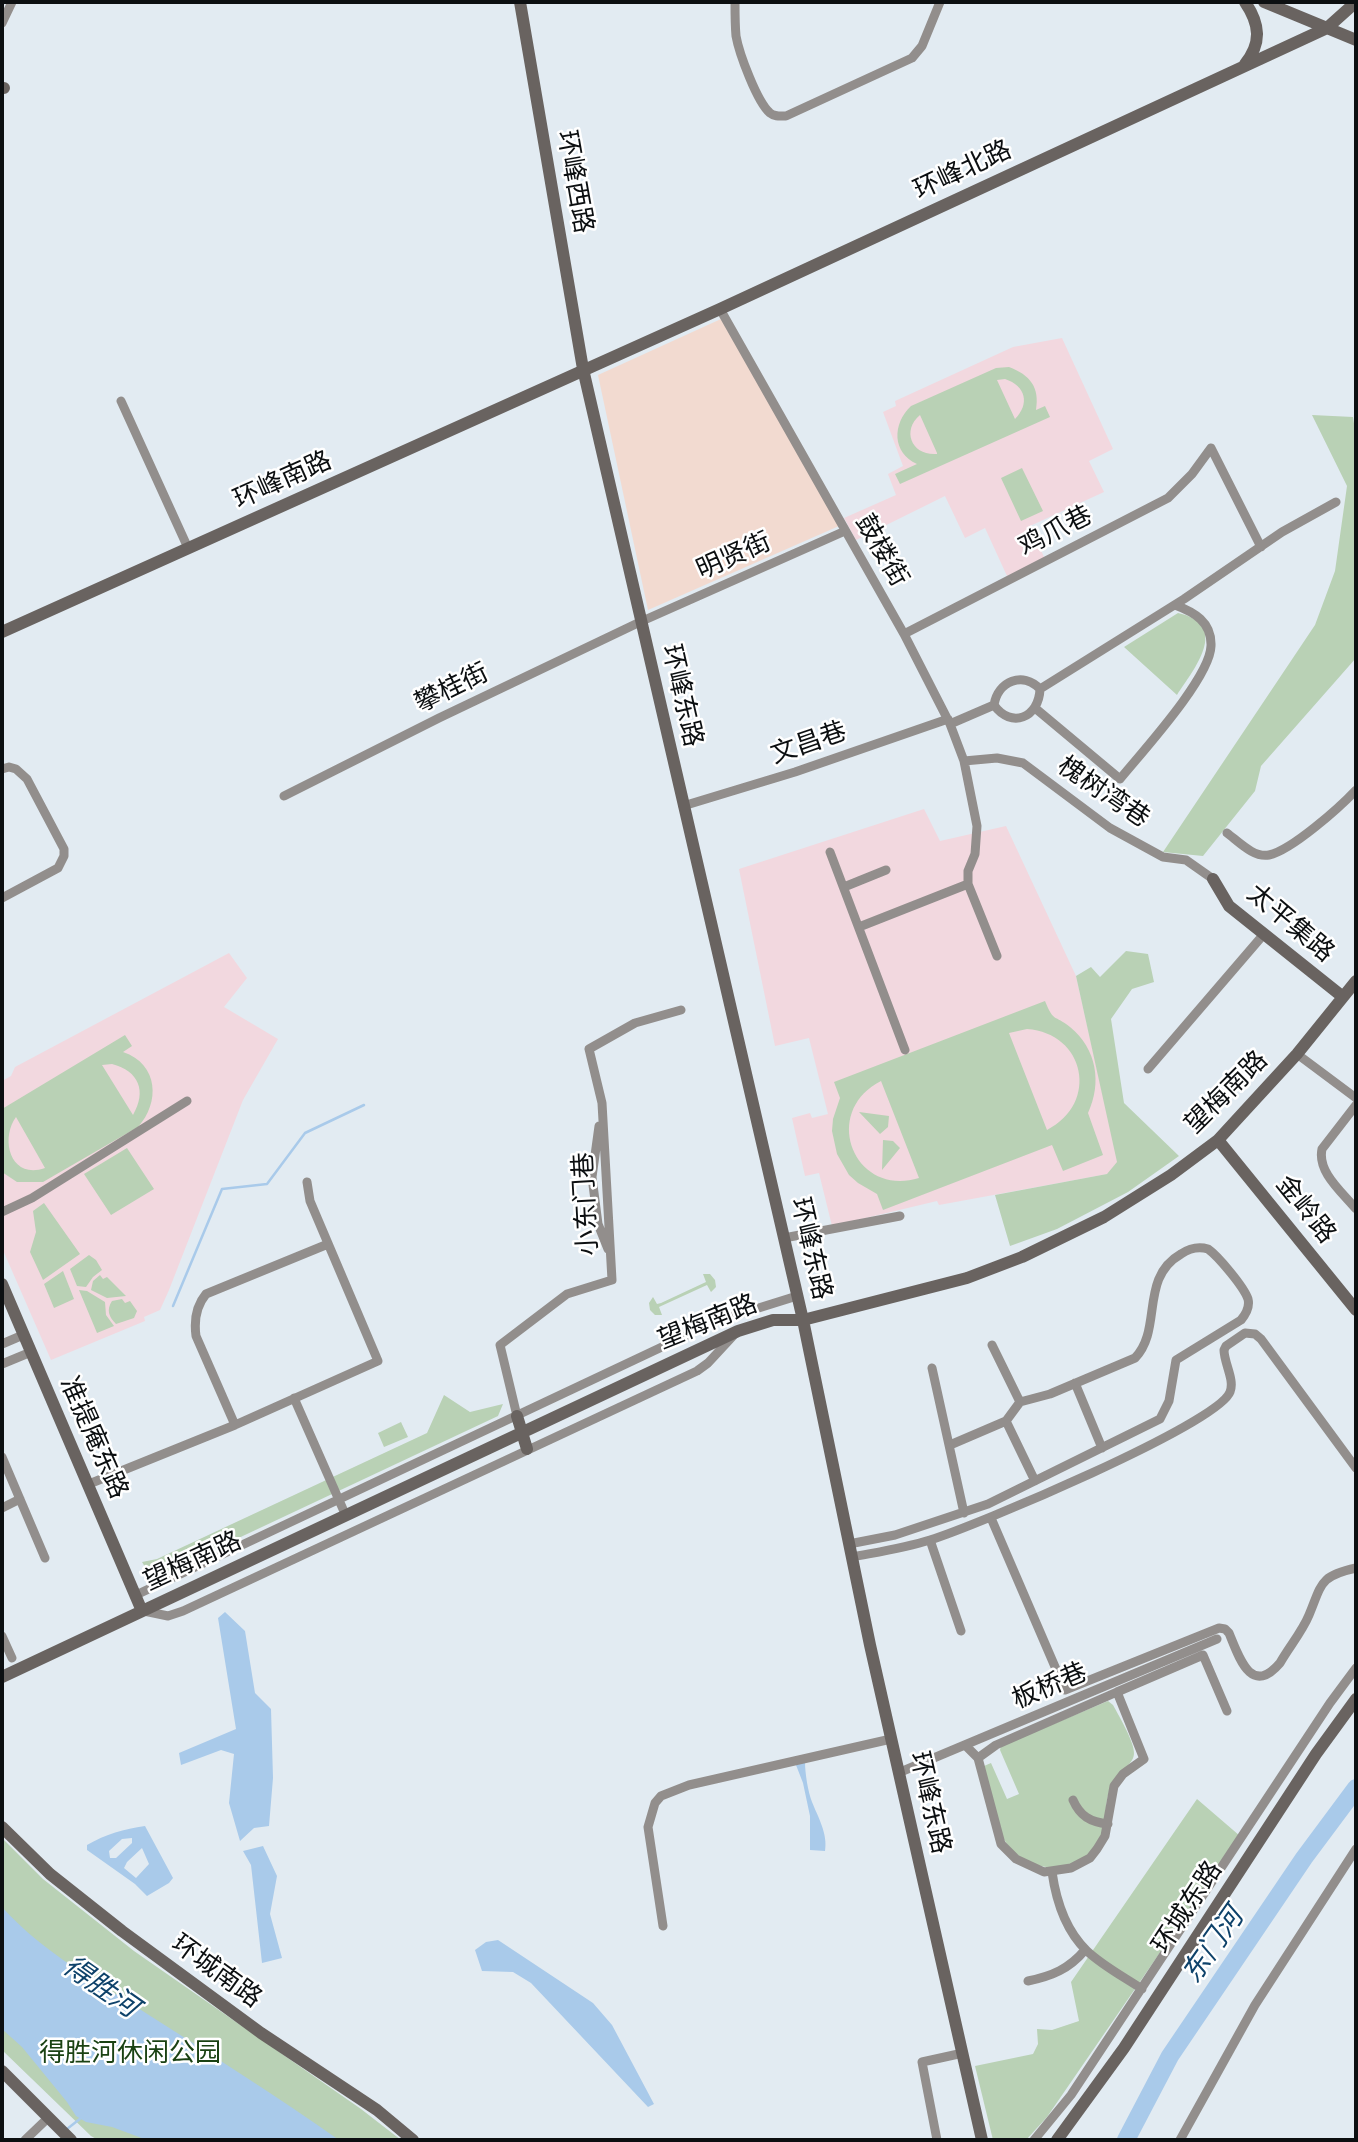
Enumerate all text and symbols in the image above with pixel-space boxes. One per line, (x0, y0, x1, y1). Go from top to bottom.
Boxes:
street label: 环峰西路 (550, 128, 598, 236)
street label: 环峰北路 (909, 135, 1017, 207)
street label: 环峰南路 (229, 446, 337, 516)
street label: 鸡爪巷 (1014, 500, 1098, 564)
street label: 鼓楼街 (848, 509, 914, 593)
street label: 明贤街 (692, 527, 776, 587)
street label: 环峰东路 (654, 642, 708, 750)
street label: 攀桂街 (410, 658, 494, 720)
street label: 文昌巷 (767, 717, 851, 771)
street label: 槐树湾巷 (1051, 751, 1155, 835)
street label: 太平集路 (1240, 879, 1340, 969)
street label: 望梅南路 (1179, 1045, 1275, 1141)
street label: 小东门巷 (569, 1151, 605, 1257)
street label: 金岭路 (1268, 1170, 1342, 1250)
street label: 环峰东路 (783, 1195, 837, 1303)
street label: 望梅南路 (654, 1289, 762, 1357)
street label: 准提庵东路 (52, 1372, 134, 1504)
street label: 望梅南路 (139, 1526, 247, 1598)
street label: 板桥巷 (1008, 1657, 1092, 1717)
street label: 环峰东路 (902, 1749, 956, 1857)
street label: 环城东路 (1147, 1856, 1229, 1960)
water label: 东门河 (1176, 1902, 1252, 1990)
street label: 环城南路 (165, 1929, 267, 2015)
water label: 得胜河 (56, 1950, 144, 2026)
park label: 得胜河休闲公园 (39, 2038, 221, 2070)

